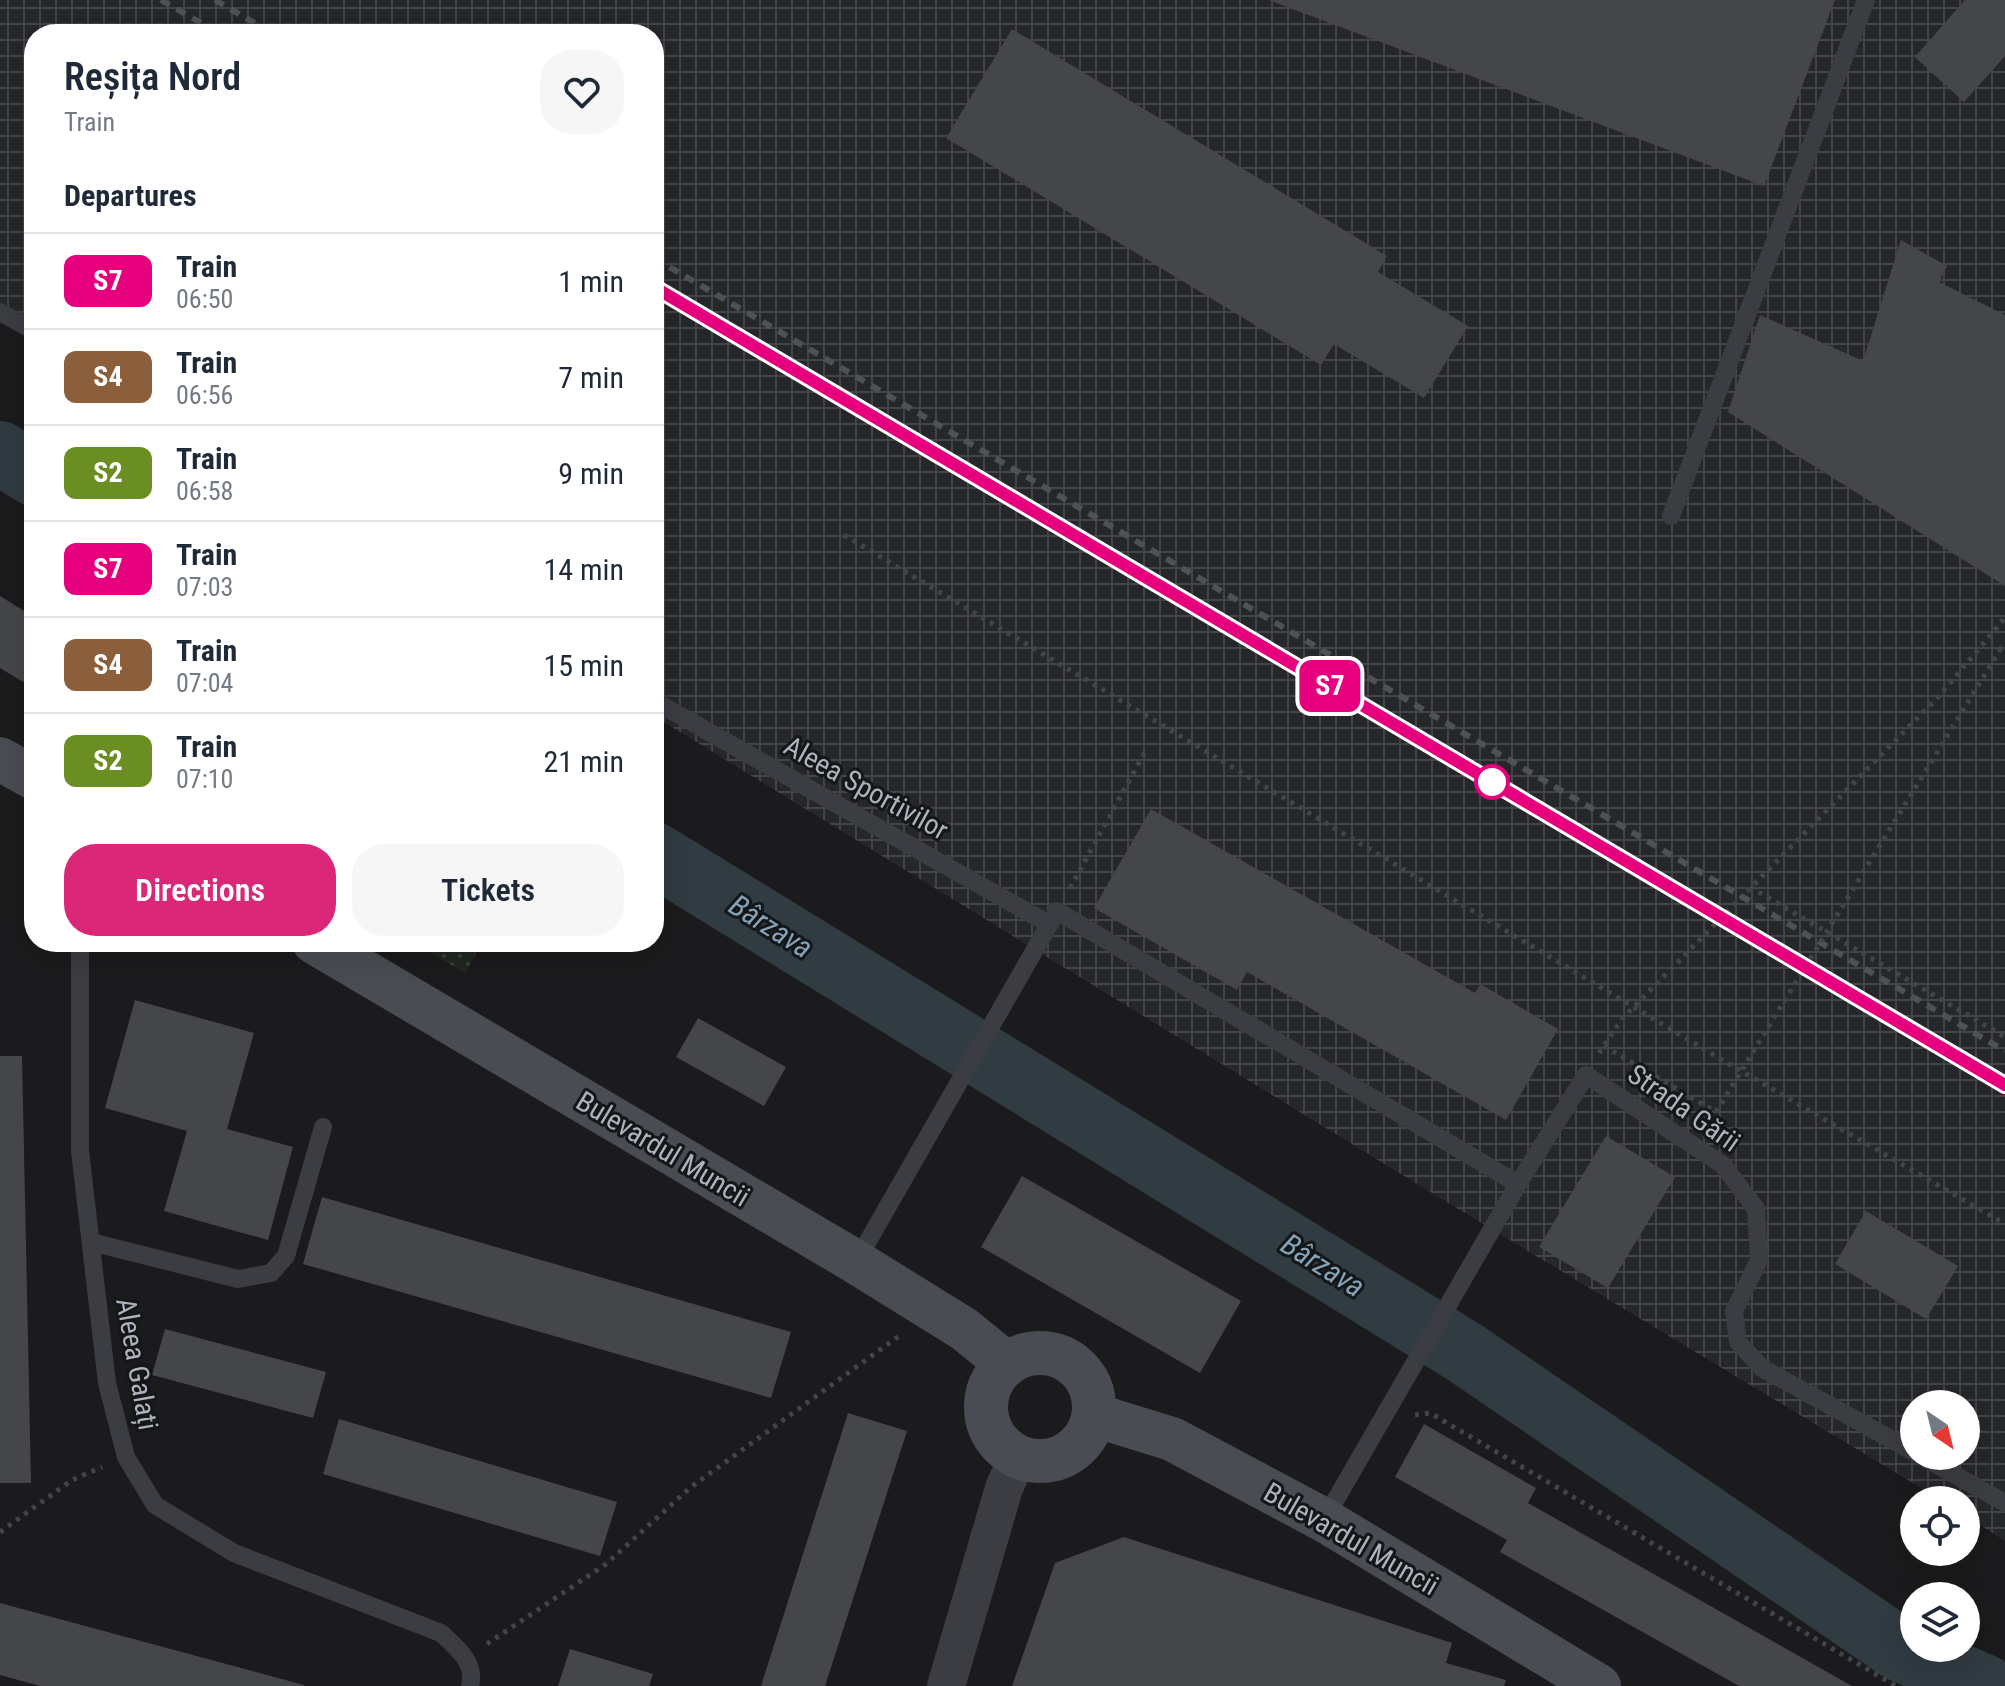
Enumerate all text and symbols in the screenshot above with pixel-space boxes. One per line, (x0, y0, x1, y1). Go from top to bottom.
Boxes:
button: heart (540, 50, 624, 134)
text: Reșița Nord (64, 55, 241, 99)
text: Train (64, 107, 115, 137)
text: Departures (64, 178, 197, 213)
text: Train (176, 249, 237, 284)
text: S7 (93, 264, 123, 297)
text: 1 min (558, 264, 624, 299)
text: 06:50 (176, 284, 233, 314)
text: Train (176, 345, 237, 380)
text: S4 (93, 360, 123, 393)
text: 7 min (558, 360, 624, 395)
text: 06:56 (176, 380, 233, 410)
text: Train (176, 441, 237, 476)
text: S2 (93, 456, 123, 489)
text: 9 min (558, 456, 624, 491)
text: 06:58 (176, 476, 233, 506)
text: Train (176, 537, 237, 572)
text: S7 (93, 552, 123, 585)
text: 14 min (543, 552, 624, 587)
text: 07:03 (176, 572, 233, 602)
text: Train (176, 633, 237, 668)
text: S4 (93, 648, 123, 681)
text: 15 min (543, 648, 624, 683)
line badge: S7 (1294, 660, 1366, 712)
text: 07:04 (176, 668, 233, 698)
text: S7 (1315, 669, 1345, 702)
text: Train (176, 729, 237, 764)
street label: Aleea Sportivilor (778, 729, 954, 847)
text: S2 (93, 744, 123, 777)
text: 21 min (543, 744, 624, 779)
text: 07:10 (176, 764, 233, 794)
unlabelled marker (1475, 765, 1509, 799)
button: Directions (64, 844, 336, 936)
button: Tickets (352, 844, 624, 936)
water label: Bârzava (723, 887, 819, 965)
street label: Strada Gării (1622, 1057, 1746, 1159)
street label: Bulevardul Muncii (571, 1084, 755, 1214)
water label: Bârzava (1275, 1226, 1371, 1304)
street label: Aleea Galați (109, 1296, 165, 1432)
north arrow (1900, 1390, 1980, 1470)
map controls (1900, 1390, 1980, 1662)
street label: Bulevardul Muncii (1258, 1476, 1444, 1602)
button: locate (1900, 1486, 1980, 1566)
button: layers (1900, 1582, 1980, 1662)

